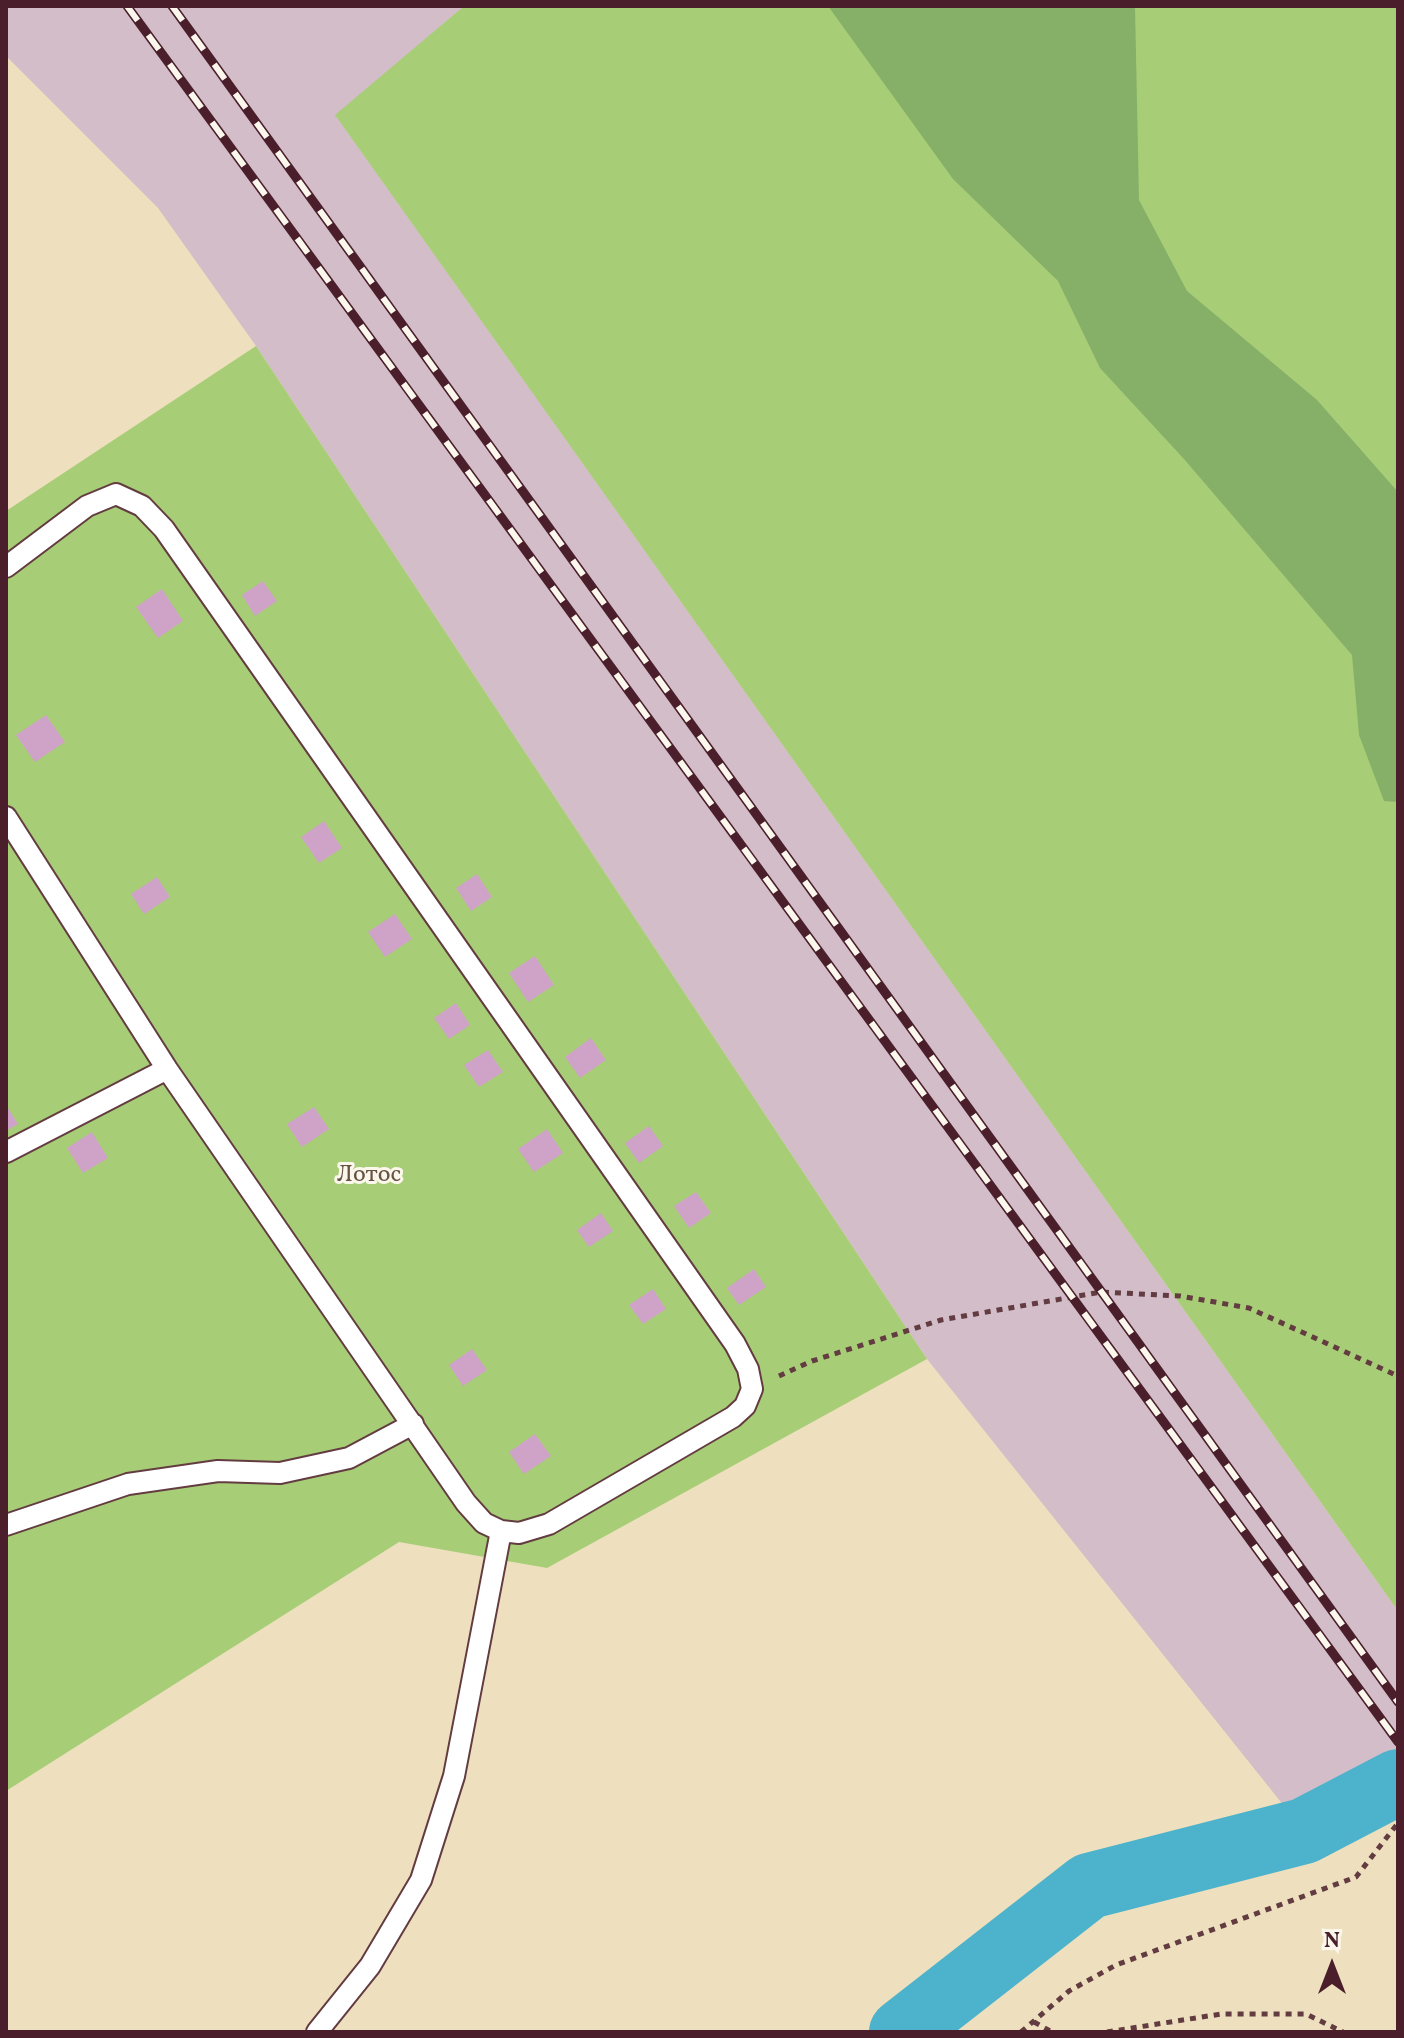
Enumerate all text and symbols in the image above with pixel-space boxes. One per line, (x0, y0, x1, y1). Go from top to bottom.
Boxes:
park label: Лотос (337, 1163, 401, 1191)
north arrow (1292, 1926, 1372, 2006)
text: N (1324, 1926, 1340, 1957)

